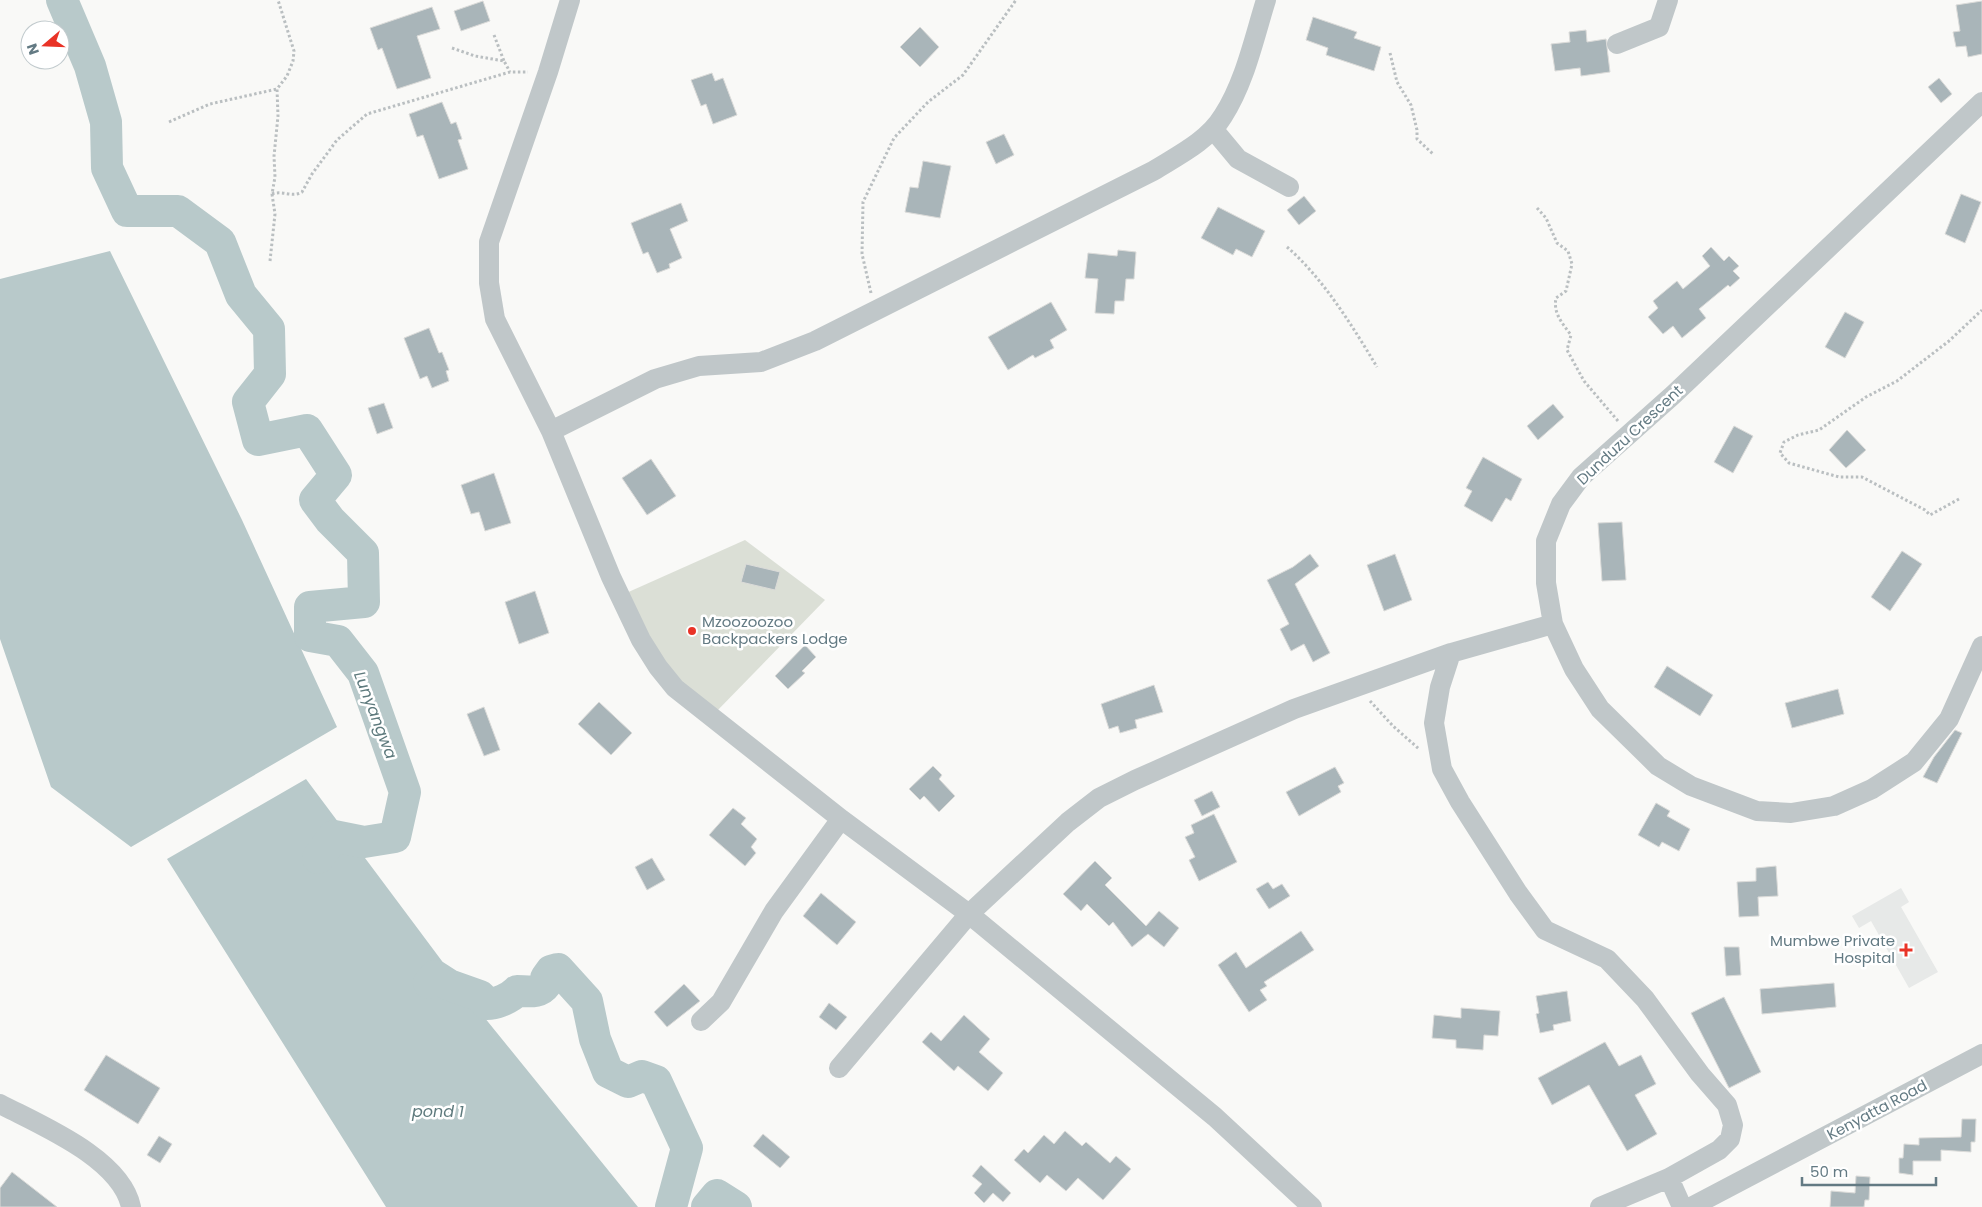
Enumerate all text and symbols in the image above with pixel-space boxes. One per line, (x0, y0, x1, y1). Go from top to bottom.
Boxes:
north arrow (20, 20, 70, 70)
text: N (22, 41, 44, 57)
street label: Dunduzu Crescent (1572, 380, 1687, 489)
place label: Mzoozoozoo Backpackers Lodge (702, 611, 848, 649)
marker: Mzoozoozoo Backpackers Lodge (686, 625, 698, 637)
water label: Lunyangwa (348, 668, 403, 763)
place label: Mumbwe Private Hospital (1770, 930, 1895, 968)
marker: Mumbwe Private Hospital (1899, 943, 1913, 957)
street label: Kenyatta Road (1823, 1074, 1930, 1145)
water label: pond 1 (411, 1100, 464, 1123)
scale bar (1802, 1154, 1936, 1186)
text: 50 m (1810, 1161, 1848, 1182)

